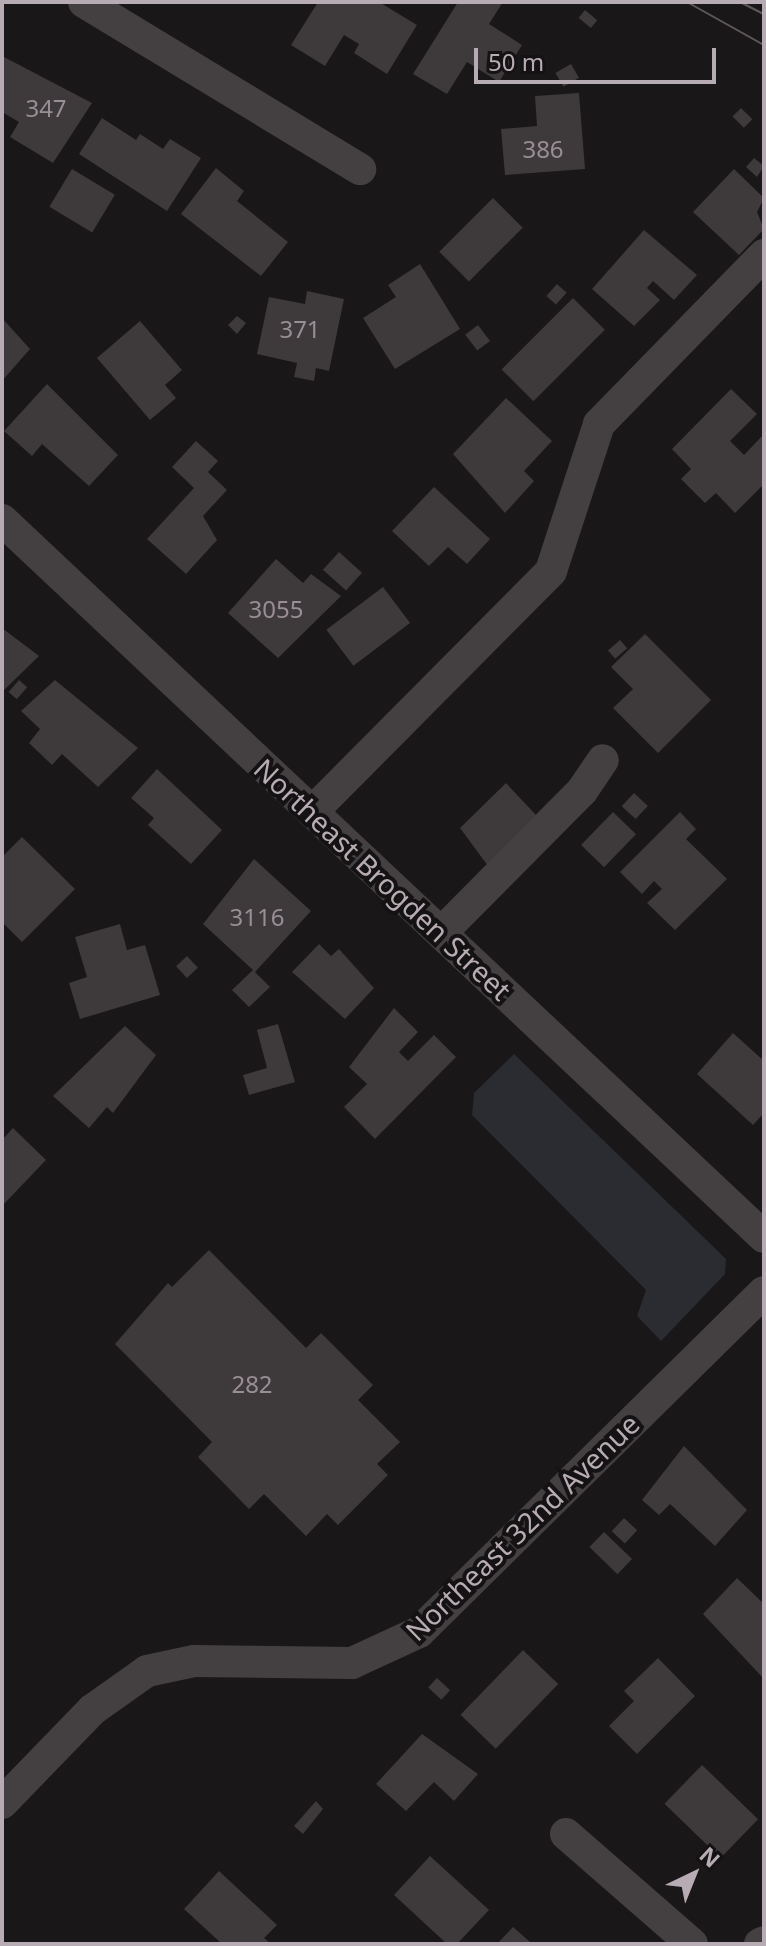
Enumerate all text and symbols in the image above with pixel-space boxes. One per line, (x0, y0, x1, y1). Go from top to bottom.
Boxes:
scale bar (478, 32, 720, 82)
text: 50 m (488, 45, 544, 78)
house number: 347 (25, 94, 67, 122)
house number: 386 (522, 135, 564, 163)
house number: 371 (279, 315, 321, 343)
house number: 3055 (249, 595, 303, 623)
street label: Northeast Brogden Street (248, 751, 518, 1007)
house number: 3116 (230, 903, 284, 931)
house number: 282 (231, 1370, 273, 1398)
street label: Northeast 32nd Avenue (398, 1407, 646, 1647)
north arrow (654, 1834, 734, 1914)
text: N (694, 1839, 727, 1874)

